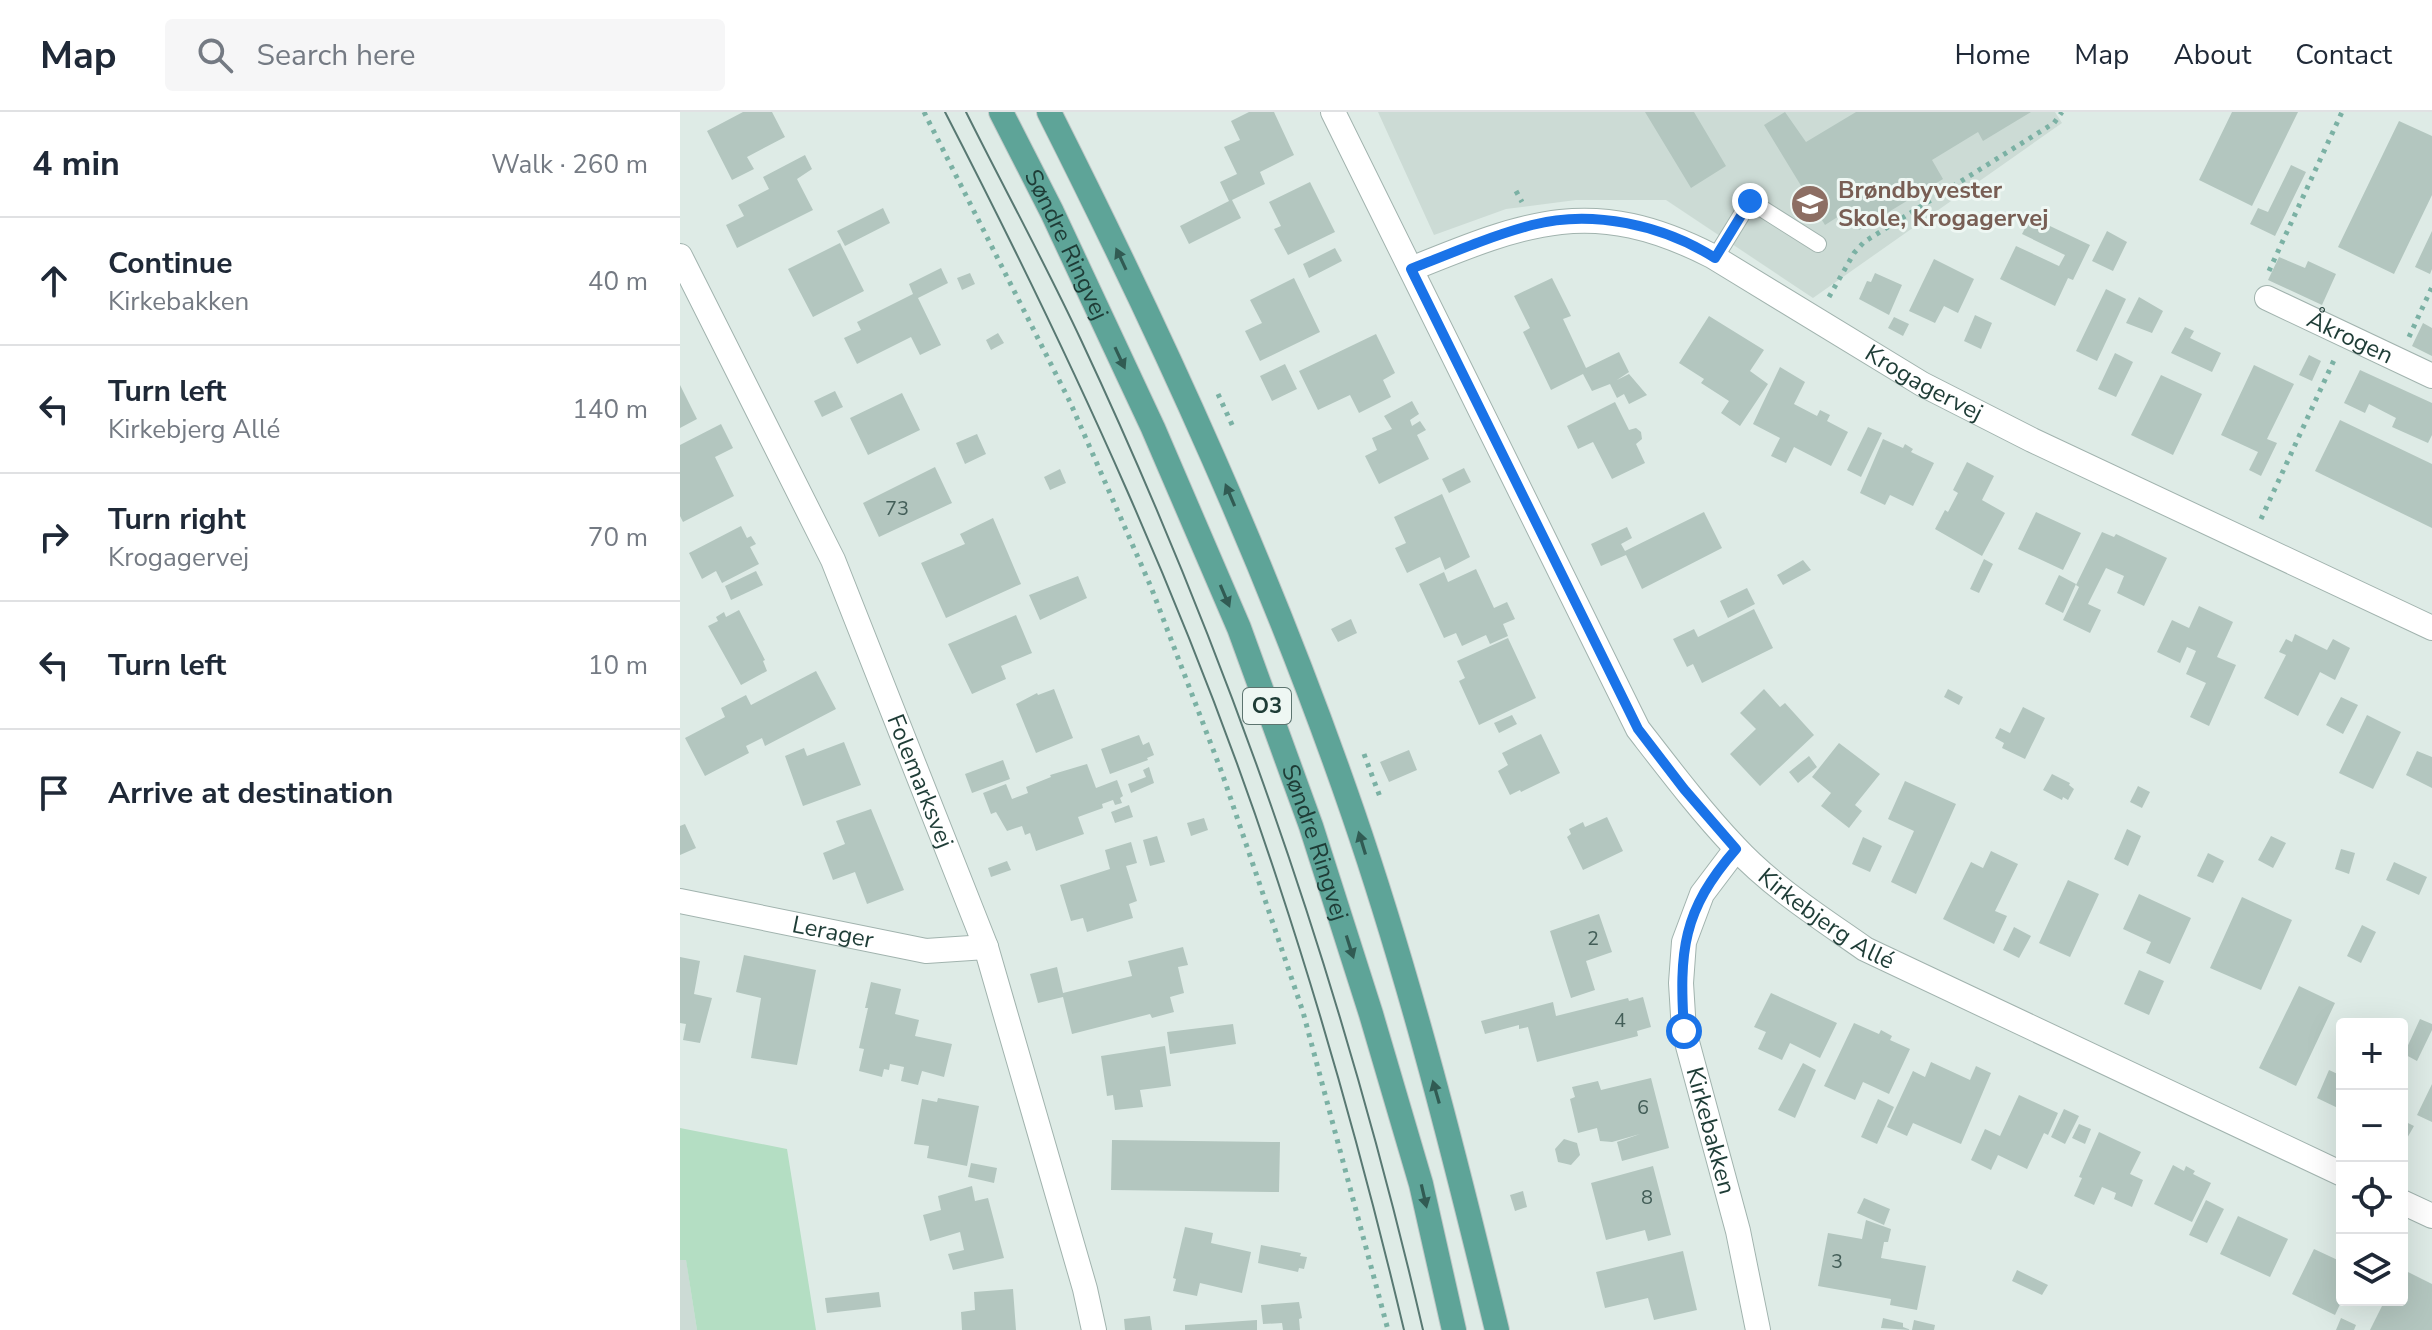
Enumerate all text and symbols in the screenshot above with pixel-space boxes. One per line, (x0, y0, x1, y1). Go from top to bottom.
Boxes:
search box (165, 19, 725, 91)
text: Map (40, 30, 117, 81)
icon: search (193, 33, 237, 77)
text: Search here (257, 35, 416, 76)
text: Home (1955, 36, 2030, 74)
text: Map (2074, 36, 2129, 74)
text: About (2173, 36, 2251, 74)
text: Contact (2295, 36, 2392, 74)
text: 4 min (32, 141, 120, 187)
text: Walk · 260 m (491, 147, 648, 182)
street label: Søndre Ringvej (1017, 164, 1116, 325)
place label: Brøndbyvester Skole, Krogagervej (1838, 174, 2048, 234)
route end (1732, 183, 1768, 219)
school or university icon: Brøndbyvester Skole, Krogagervej (1789, 183, 1831, 225)
text: Continue (108, 243, 233, 284)
one-way arrow (1114, 247, 1128, 270)
icon: ahead (32, 259, 76, 303)
text: 40 m (588, 264, 648, 299)
text: Kirkebakken (108, 284, 249, 319)
street label: Åkrogen (2302, 303, 2399, 371)
street label: Krogagervej (1859, 337, 1988, 428)
one-way arrow (1114, 347, 1127, 370)
text: Turn left (108, 371, 226, 412)
icon: left (32, 387, 76, 431)
text: 140 m (572, 392, 648, 427)
text: Kirkebjerg Allé (108, 412, 280, 447)
one-way arrow (1223, 483, 1236, 507)
house number: 73 (885, 495, 909, 522)
text: Turn right (108, 499, 246, 540)
icon: right (32, 515, 76, 559)
text: 70 m (588, 520, 648, 555)
text: Krogagervej (108, 540, 249, 575)
one-way arrow (1219, 585, 1232, 608)
icon: left (32, 643, 76, 687)
text: Turn left (108, 645, 226, 686)
text: 10 m (588, 648, 648, 683)
road number: O3 (1243, 688, 1291, 724)
street label: Folemarksvej (879, 709, 961, 853)
street label: Søndre Ringvej (1274, 760, 1356, 925)
icon: arrive (32, 771, 76, 815)
text: Arrive at destination (108, 773, 393, 814)
one-way arrow (1355, 830, 1368, 854)
street label: Kirkebjerg Allé (1751, 861, 1900, 977)
street label: Lerager (789, 908, 877, 956)
house number: 2 (1587, 925, 1599, 952)
one-way arrow (1344, 935, 1356, 959)
house number: 4 (1614, 1007, 1626, 1034)
route start (1666, 1013, 1702, 1049)
map controls (2336, 1018, 2408, 1306)
button: + (2336, 1018, 2408, 1090)
street label: Kirkebakken (1678, 1063, 1743, 1198)
one-way arrow (1430, 1079, 1442, 1104)
button: − (2336, 1090, 2408, 1162)
house number: 6 (1637, 1094, 1649, 1121)
button: locate (2336, 1162, 2408, 1234)
one-way arrow (1418, 1184, 1431, 1209)
house number: 8 (1641, 1184, 1653, 1211)
button: layers (2336, 1234, 2408, 1306)
house number: 3 (1831, 1248, 1843, 1275)

